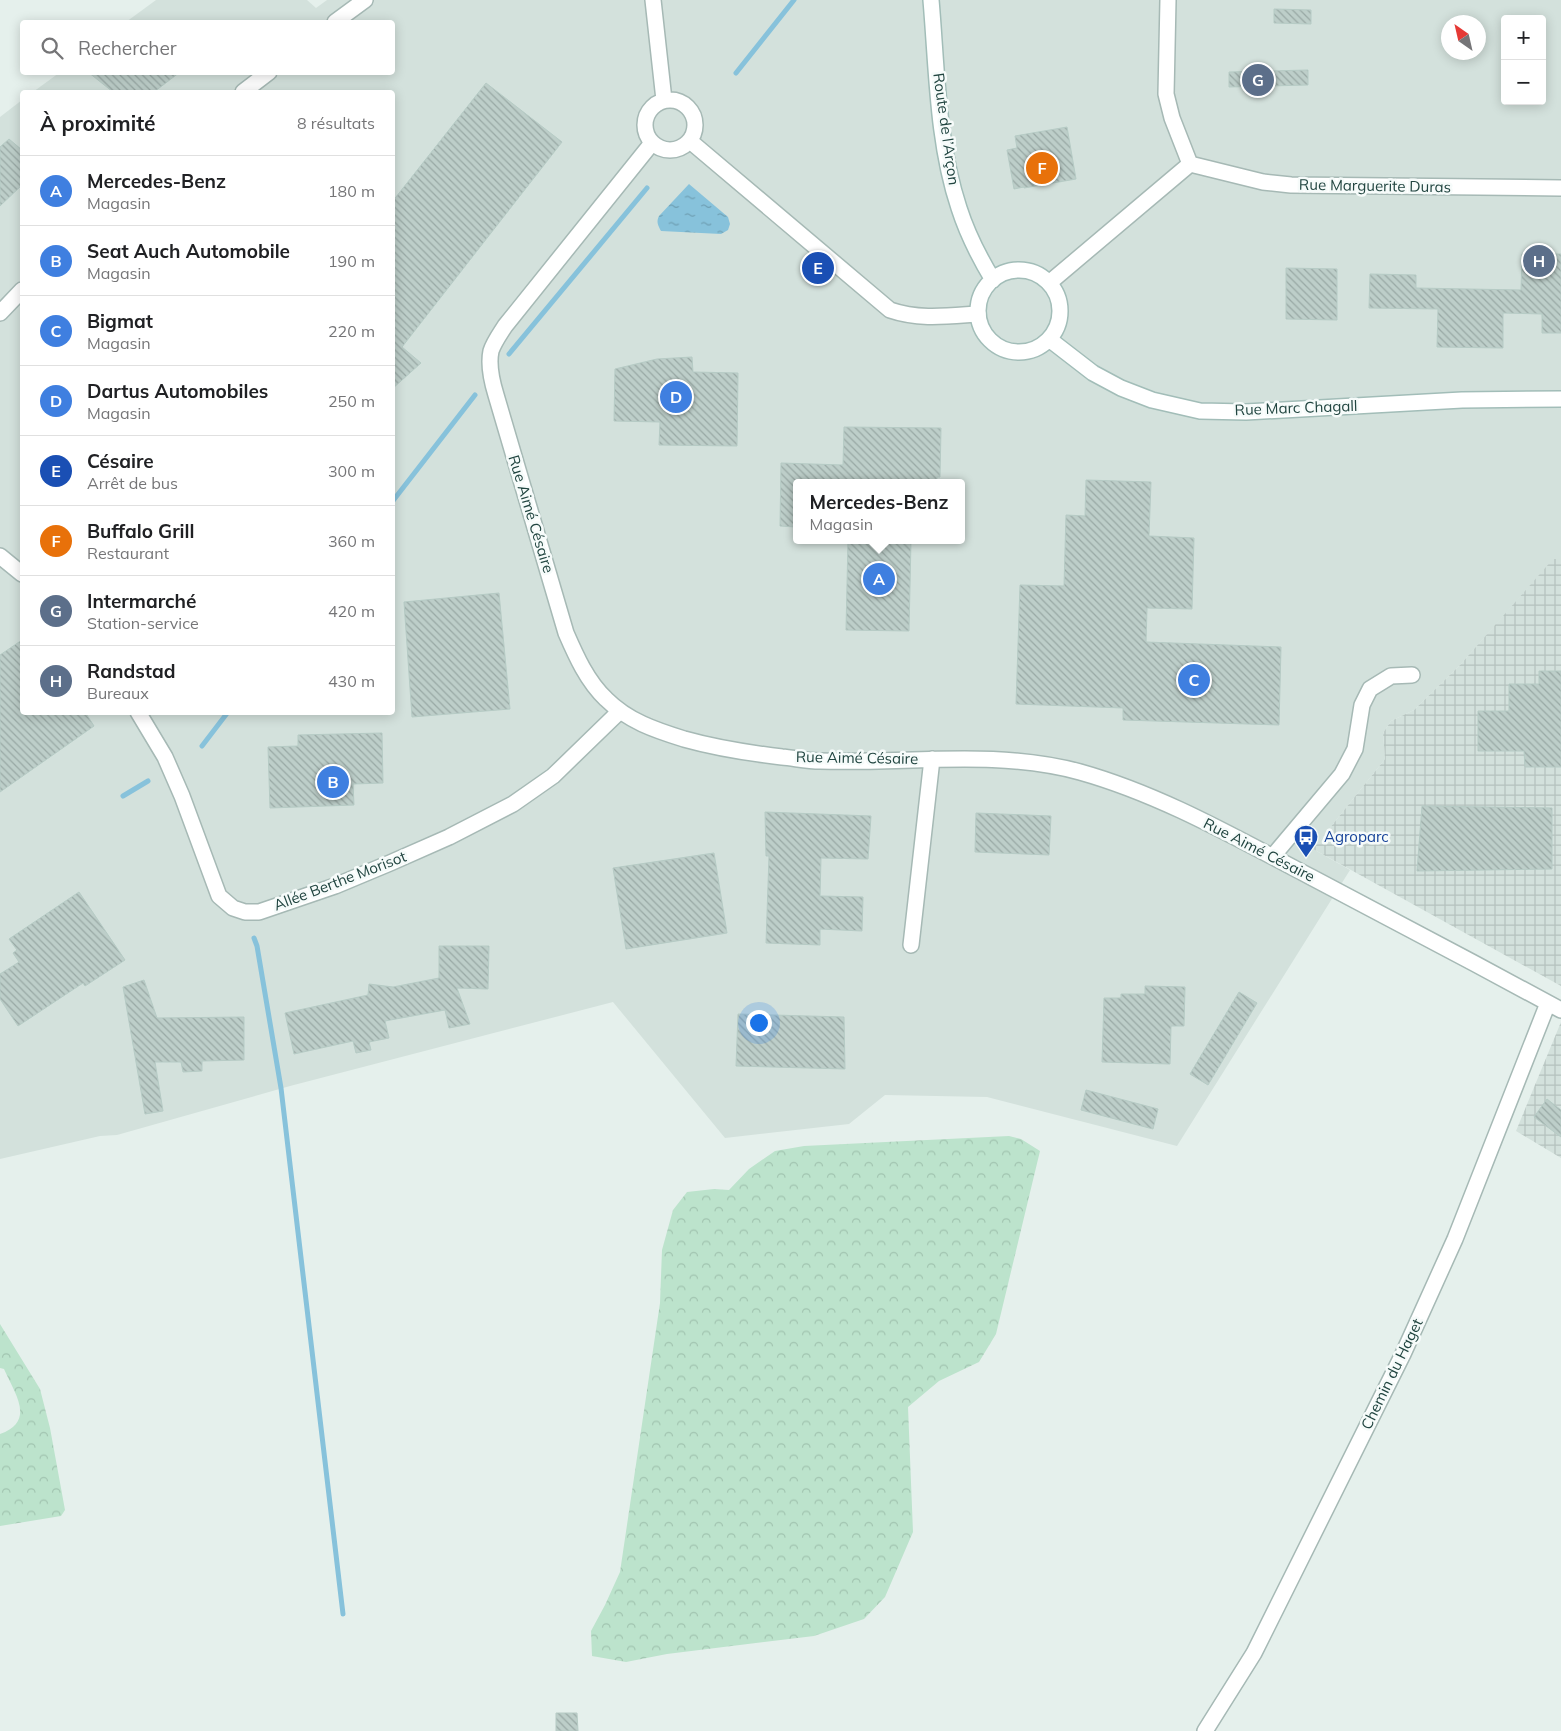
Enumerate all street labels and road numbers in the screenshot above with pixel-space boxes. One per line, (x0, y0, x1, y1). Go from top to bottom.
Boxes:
street label: Route de l’Arçon (929, 72, 964, 186)
street label: Rue Marguerite Duras (1299, 175, 1451, 196)
street label: Rue Marc Chagall (1234, 396, 1358, 419)
street label: Rue Aimé Césaire (505, 453, 558, 575)
street label: Rue Aimé Césaire (796, 747, 918, 768)
street label: Rue Aimé Césaire (1200, 813, 1318, 886)
street label: Allée Berthe Morisot (271, 847, 409, 915)
street label: Chemin du Haget (1356, 1315, 1427, 1432)

